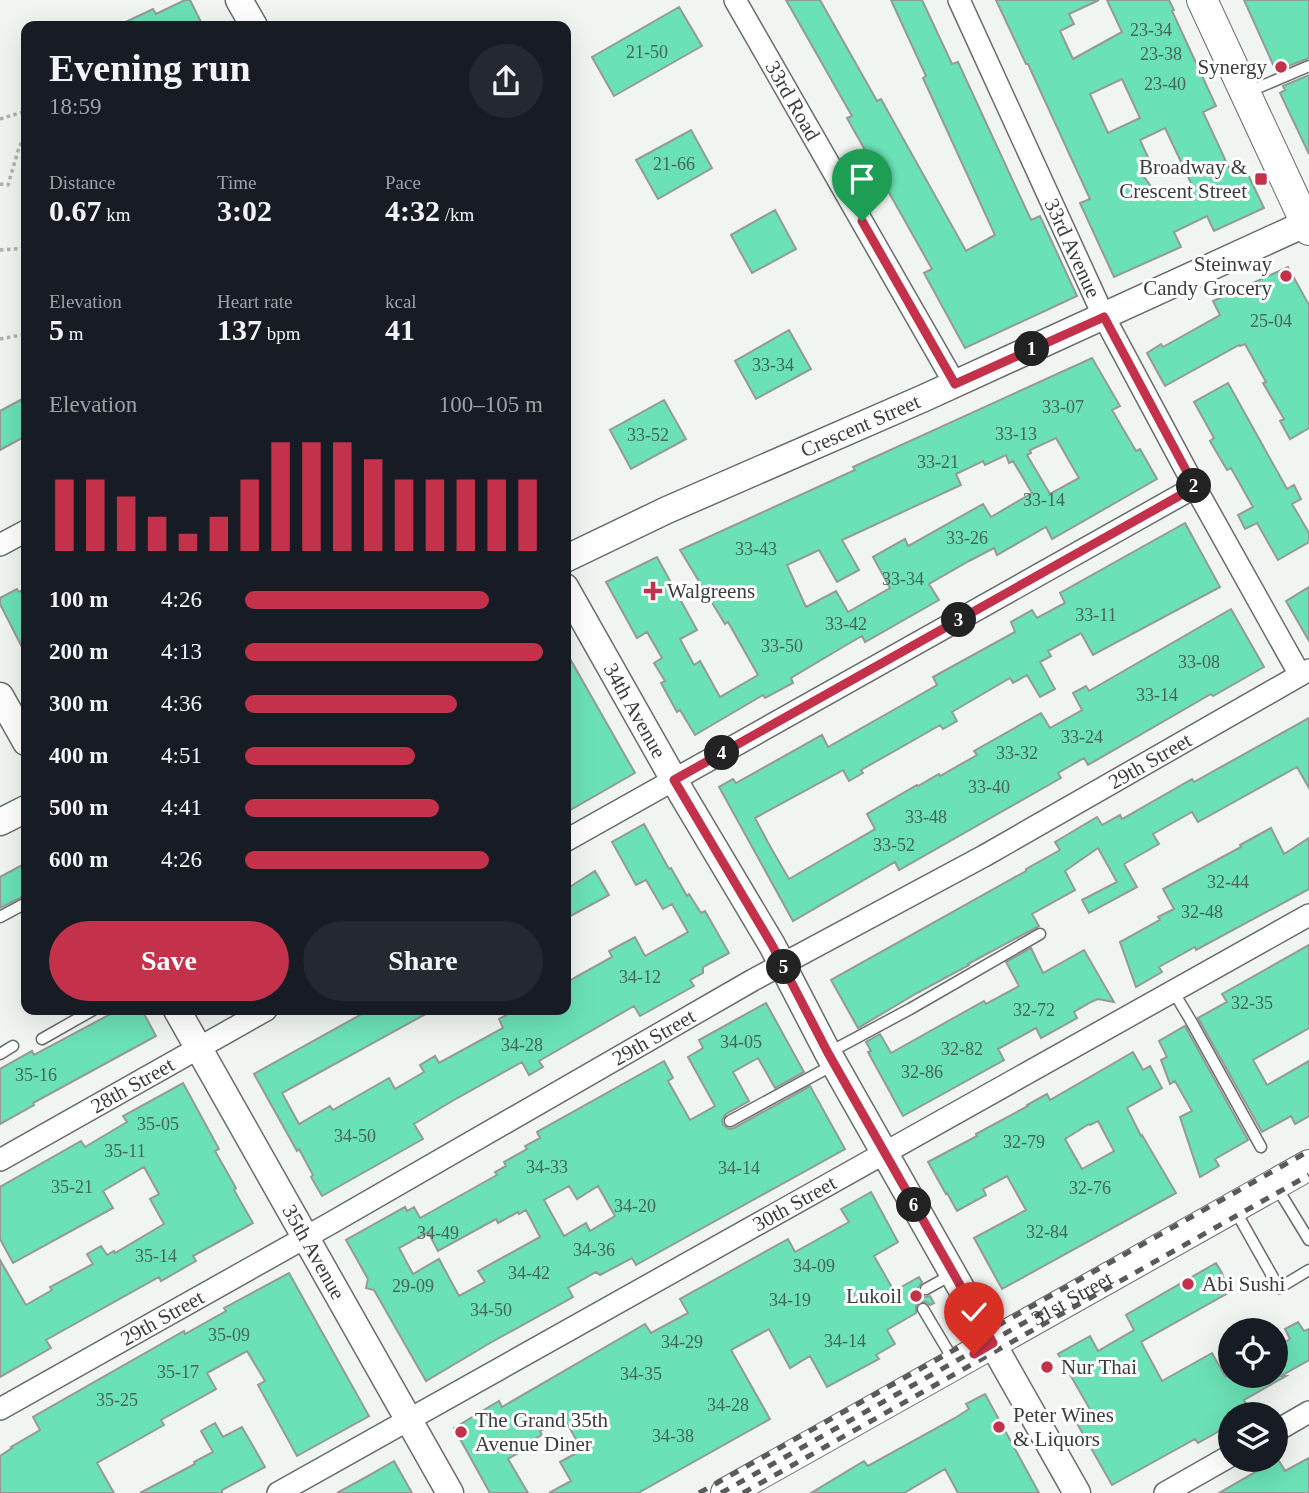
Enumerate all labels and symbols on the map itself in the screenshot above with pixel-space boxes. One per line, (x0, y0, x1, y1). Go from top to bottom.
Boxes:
house number: 23-34 (1130, 20, 1172, 40)
house number: 21-50 (626, 42, 668, 62)
house number: 23-38 (1140, 44, 1182, 64)
place label: Synergy (1197, 55, 1267, 79)
street label: 33rd Road (760, 56, 825, 145)
marker: Synergy (1273, 59, 1289, 75)
house number: 23-40 (1144, 74, 1186, 94)
pin (832, 149, 892, 221)
house number: 21-66 (653, 154, 695, 174)
place label: Broadway & Crescent Street (1119, 155, 1247, 203)
marker: Broadway & Crescent Street (1253, 171, 1269, 187)
street label: 33rd Avenue (1040, 195, 1106, 302)
place label: Steinway Candy Grocery (1143, 252, 1272, 300)
marker: Steinway Candy Grocery (1278, 268, 1294, 284)
house number: 25-04 (1250, 311, 1292, 331)
pin: 1 (1014, 332, 1050, 366)
house number: 33-34 (752, 355, 794, 375)
street label: Crescent Street (797, 389, 924, 462)
house number: 33-07 (1042, 397, 1084, 417)
house number: 33-13 (995, 424, 1037, 444)
house number: 33-52 (627, 425, 669, 445)
house number: 33-21 (917, 452, 959, 472)
pin: 2 (1176, 468, 1212, 504)
house number: 33-14 (1023, 490, 1065, 510)
house number: 33-26 (946, 528, 988, 548)
house number: 33-43 (735, 539, 777, 559)
house number: 33-34 (882, 569, 924, 589)
place label: Walgreens (667, 579, 755, 603)
marker: Walgreens (645, 583, 661, 599)
pin: 3 (942, 602, 976, 638)
house number: 33-11 (1075, 605, 1117, 625)
house number: 33-42 (825, 614, 867, 634)
house number: 33-50 (761, 636, 803, 656)
house number: 33-08 (1178, 652, 1220, 672)
street label: 34th Avenue (599, 659, 671, 762)
house number: 33-14 (1136, 685, 1178, 705)
house number: 33-24 (1061, 727, 1103, 747)
street label: 29th Street (1104, 728, 1196, 794)
pin: 4 (704, 736, 740, 770)
house number: 33-32 (996, 743, 1038, 763)
house number: 33-40 (968, 777, 1010, 797)
house number: 33-48 (905, 807, 947, 827)
house number: 33-52 (873, 835, 915, 855)
house number: 32-44 (1207, 872, 1249, 892)
house number: 32-48 (1181, 902, 1223, 922)
pin: 5 (766, 950, 802, 984)
house number: 34-12 (619, 967, 661, 987)
house number: 32-35 (1231, 993, 1273, 1013)
house number: 32-72 (1013, 1000, 1055, 1020)
street label: 29th Street (608, 1004, 699, 1070)
house number: 34-05 (720, 1032, 762, 1052)
house number: 34-28 (501, 1035, 543, 1055)
house number: 32-82 (941, 1039, 983, 1059)
street label: 28th Street (87, 1052, 178, 1118)
house number: 32-86 (901, 1062, 943, 1082)
house number: 35-16 (15, 1065, 57, 1085)
house number: 35-05 (137, 1114, 179, 1134)
house number: 34-50 (334, 1126, 376, 1146)
house number: 32-79 (1003, 1132, 1045, 1152)
house number: 35-11 (104, 1141, 146, 1161)
house number: 34-33 (526, 1157, 568, 1177)
house number: 34-14 (718, 1158, 760, 1178)
street label: 30th Street (749, 1171, 840, 1236)
house number: 35-21 (51, 1177, 93, 1197)
house number: 32-76 (1069, 1178, 1111, 1198)
pin: 6 (897, 1188, 932, 1222)
house number: 34-20 (614, 1196, 656, 1216)
street label: 35th Avenue (277, 1200, 350, 1304)
house number: 32-84 (1026, 1222, 1068, 1242)
house number: 34-49 (417, 1223, 459, 1243)
house number: 34-36 (573, 1240, 615, 1260)
house number: 35-14 (135, 1246, 177, 1266)
house number: 34-09 (793, 1256, 835, 1276)
house number: 34-42 (508, 1263, 550, 1283)
street label: 31st Street (1027, 1266, 1117, 1331)
place label: Abi Sushi (1202, 1272, 1286, 1296)
house number: 29-09 (392, 1276, 434, 1296)
marker: Abi Sushi (1180, 1276, 1196, 1292)
pin (944, 1282, 1004, 1354)
place label: Lukoil (846, 1284, 902, 1308)
street label: 29th Street (116, 1285, 208, 1351)
marker: Lukoil (908, 1288, 924, 1304)
house number: 34-19 (769, 1290, 811, 1310)
house number: 34-50 (470, 1300, 512, 1320)
house number: 35-09 (208, 1325, 250, 1345)
house number: 34-14 (824, 1331, 866, 1351)
house number: 34-29 (661, 1332, 703, 1352)
place label: Nur Thai (1061, 1355, 1137, 1379)
marker: Nur Thai (1039, 1359, 1055, 1375)
house number: 35-17 (157, 1362, 199, 1382)
house number: 34-35 (620, 1364, 662, 1384)
house number: 35-25 (96, 1390, 138, 1410)
house number: 34-28 (707, 1395, 749, 1415)
place label: Peter Wines & Liquors (1013, 1403, 1114, 1451)
place label: The Grand 35th Avenue Diner (475, 1408, 608, 1456)
marker: Peter Wines & Liquors (991, 1419, 1007, 1435)
marker: The Grand 35th Avenue Diner (453, 1424, 469, 1440)
house number: 34-38 (652, 1426, 694, 1446)

